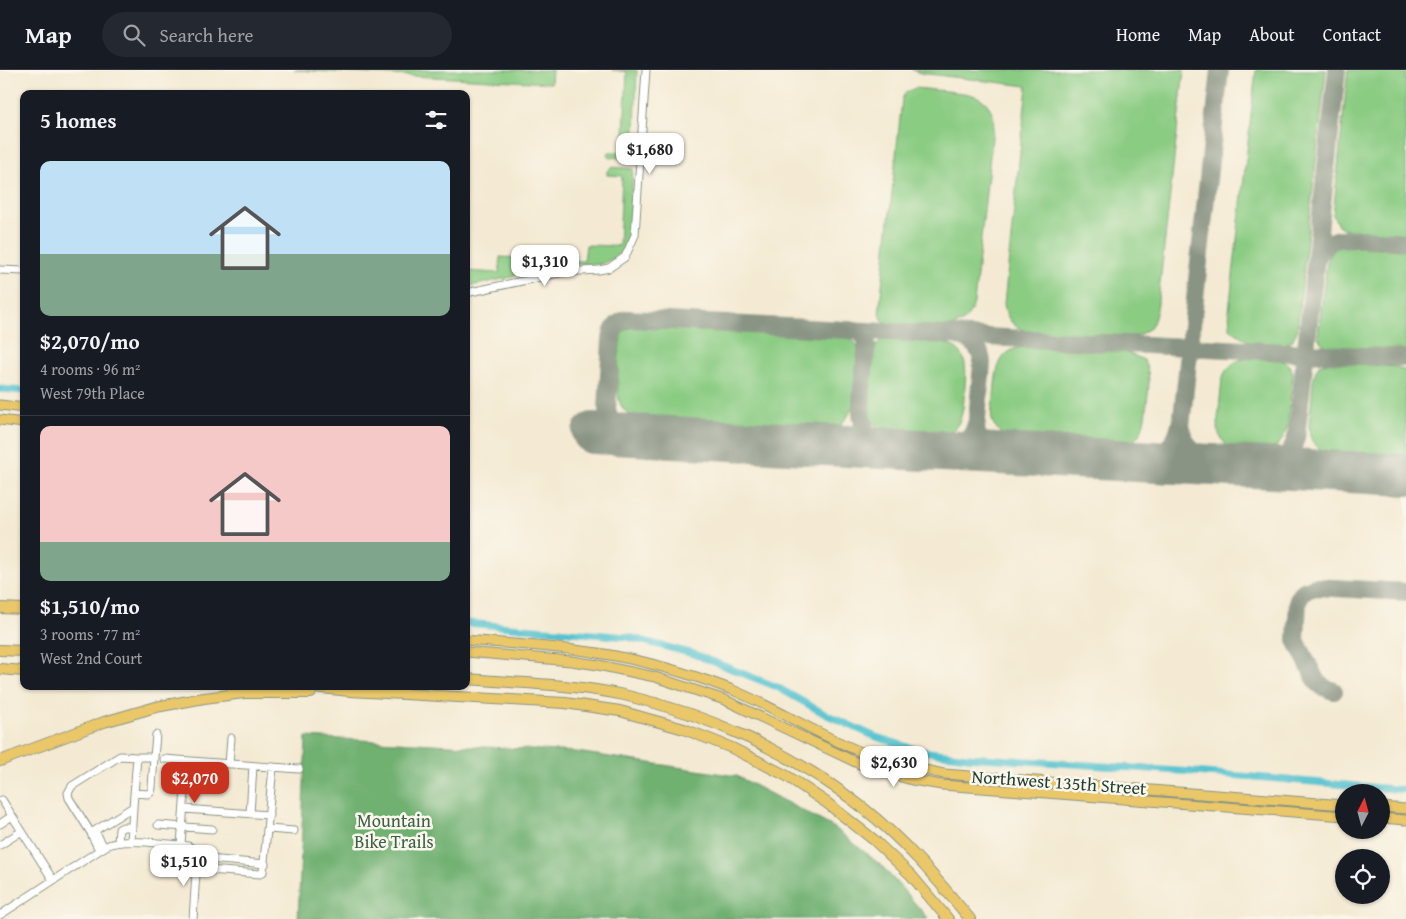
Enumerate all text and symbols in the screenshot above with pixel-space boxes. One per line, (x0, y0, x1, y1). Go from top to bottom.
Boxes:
search box (102, 12, 452, 57)
text: Map (25, 17, 72, 52)
icon: search (120, 21, 148, 49)
text: Search here (160, 21, 253, 49)
text: Home (1116, 21, 1160, 48)
text: Map (1188, 21, 1221, 48)
text: About (1249, 21, 1295, 48)
text: Contact (1323, 21, 1381, 48)
text: 5 homes (40, 105, 116, 136)
icon: filters (422, 106, 450, 134)
pin: $1,680 (609, 132, 691, 175)
text: $1,680 (627, 137, 673, 161)
icon: home (200, 193, 290, 283)
pin: $1,310 (504, 244, 586, 287)
text: $1,310 (522, 249, 568, 273)
text: $2,070/mo (40, 326, 140, 357)
text: 4 rooms · 96 m² (40, 357, 140, 381)
text: West 79th Place (40, 381, 145, 405)
icon: home (200, 459, 290, 549)
text: $1,510/mo (40, 591, 140, 622)
text: 3 rooms · 77 m² (40, 622, 140, 646)
text: West 2nd Court (40, 646, 143, 670)
pin: $2,630 (853, 746, 935, 788)
text: $2,630 (871, 750, 917, 774)
pin: $2,070 (154, 762, 236, 804)
street label: Northwest 135th Street (971, 762, 1148, 802)
text: $2,070 (172, 766, 218, 790)
north arrow (1335, 784, 1390, 839)
map controls (1335, 784, 1390, 904)
park label: Mountain Bike Trails (354, 807, 434, 855)
pin: $1,510 (143, 844, 225, 887)
text: $1,510 (161, 849, 207, 873)
button: locate (1335, 849, 1390, 904)

